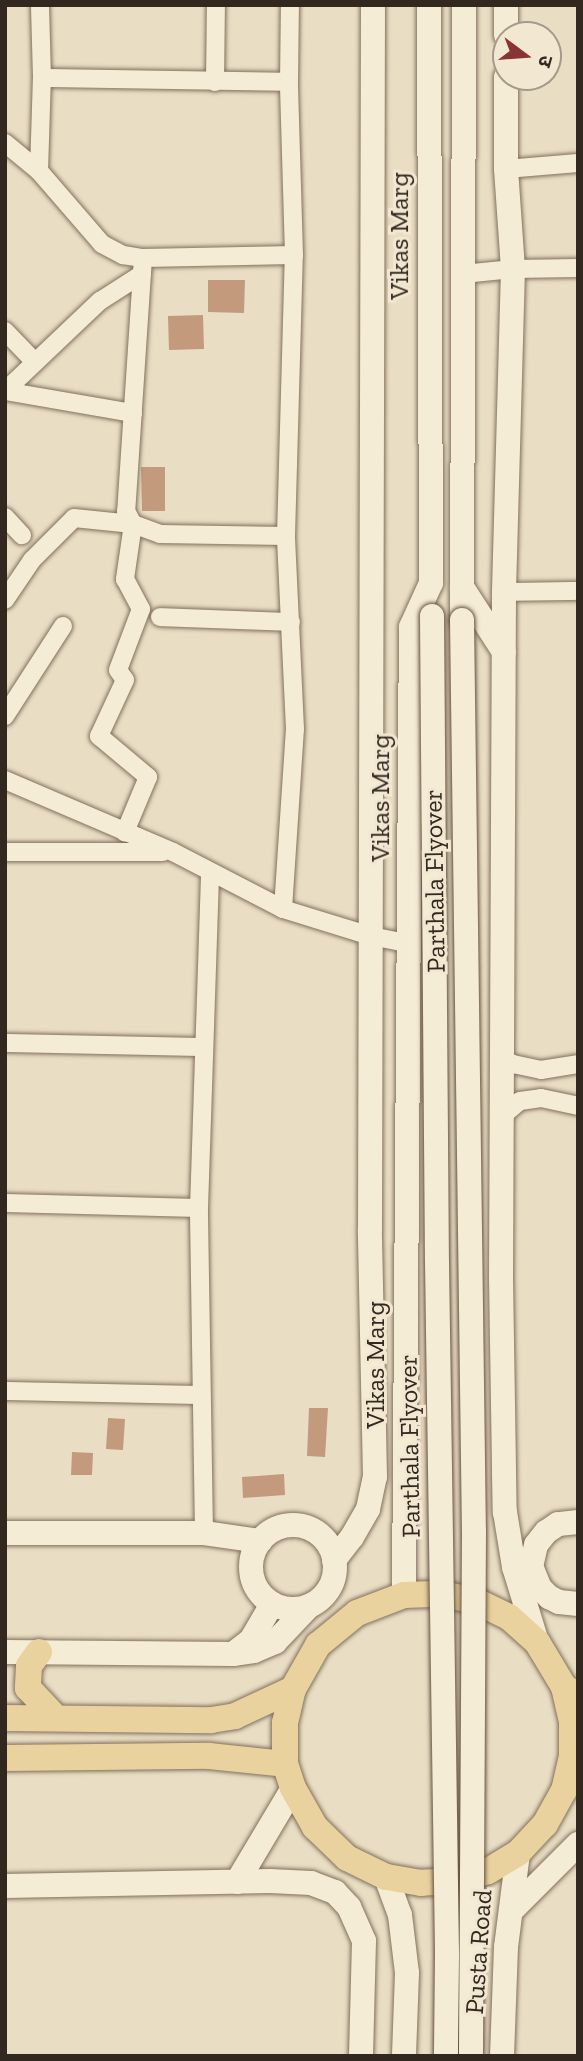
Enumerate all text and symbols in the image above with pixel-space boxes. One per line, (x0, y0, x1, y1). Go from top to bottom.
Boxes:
north arrow (492, 21, 562, 91)
text: उ (533, 53, 558, 70)
street label: Vikas Marg (384, 172, 416, 300)
street label: Vikas Marg (365, 734, 397, 862)
street label: Parthala Flyover (418, 789, 452, 973)
street label: Vikas Marg (360, 1301, 392, 1429)
street label: Parthala Flyover (393, 1354, 427, 1538)
street label: Pusta Road (459, 1889, 499, 2015)

